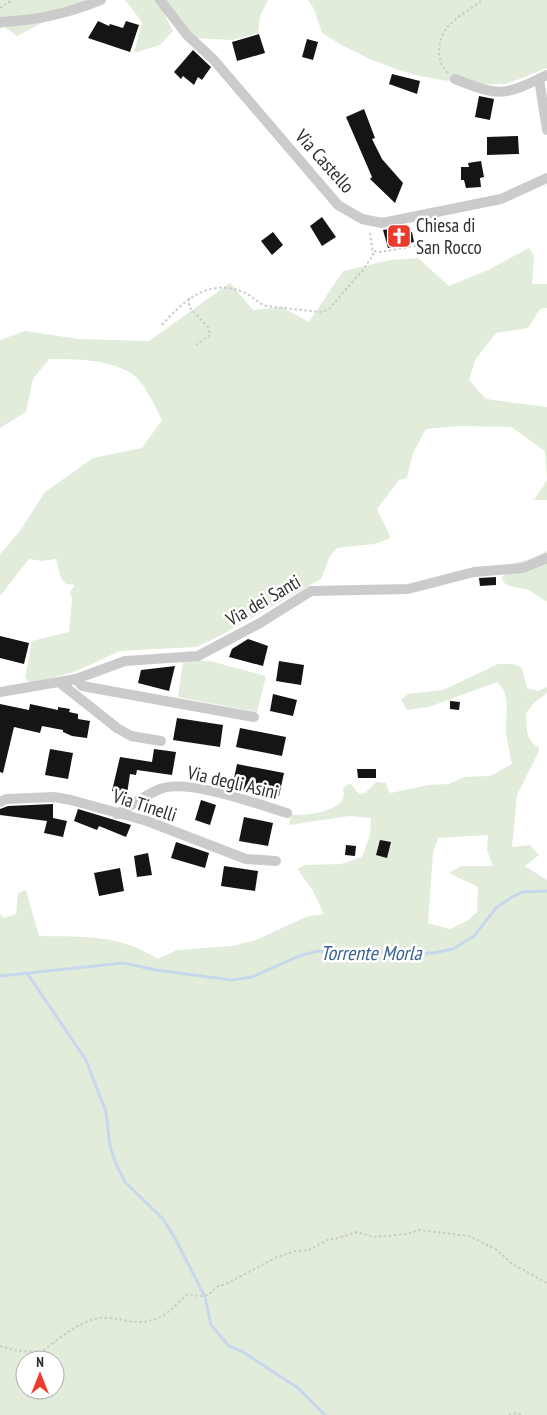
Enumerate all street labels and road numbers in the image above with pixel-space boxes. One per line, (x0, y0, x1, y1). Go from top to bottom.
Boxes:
street label: Via Castello (290, 124, 360, 198)
street label: Via dei Santi (221, 569, 305, 631)
street label: Via degli Asini (184, 760, 281, 804)
street label: Via Tinelli (109, 783, 180, 827)

